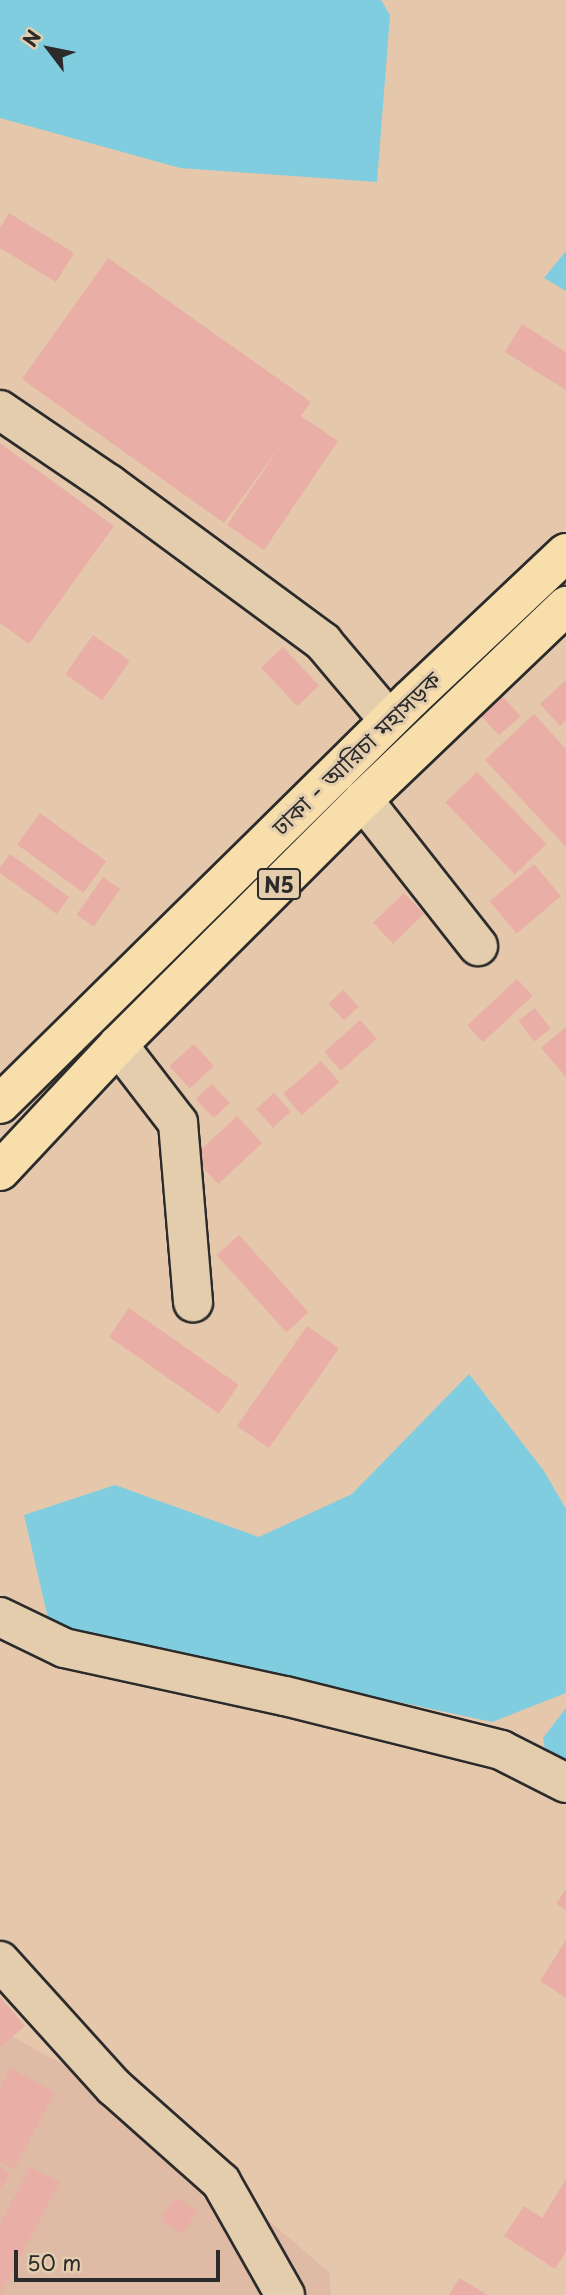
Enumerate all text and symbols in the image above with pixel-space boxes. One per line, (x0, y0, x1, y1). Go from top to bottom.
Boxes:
north arrow (14, 14, 84, 84)
text: N (15, 24, 47, 52)
street label: ঢাকা - আরিচা মহাসড়ক (266, 665, 446, 841)
road number: N5 (256, 866, 302, 902)
scale bar (18, 2236, 224, 2280)
text: 50 m (27, 2246, 81, 2278)

